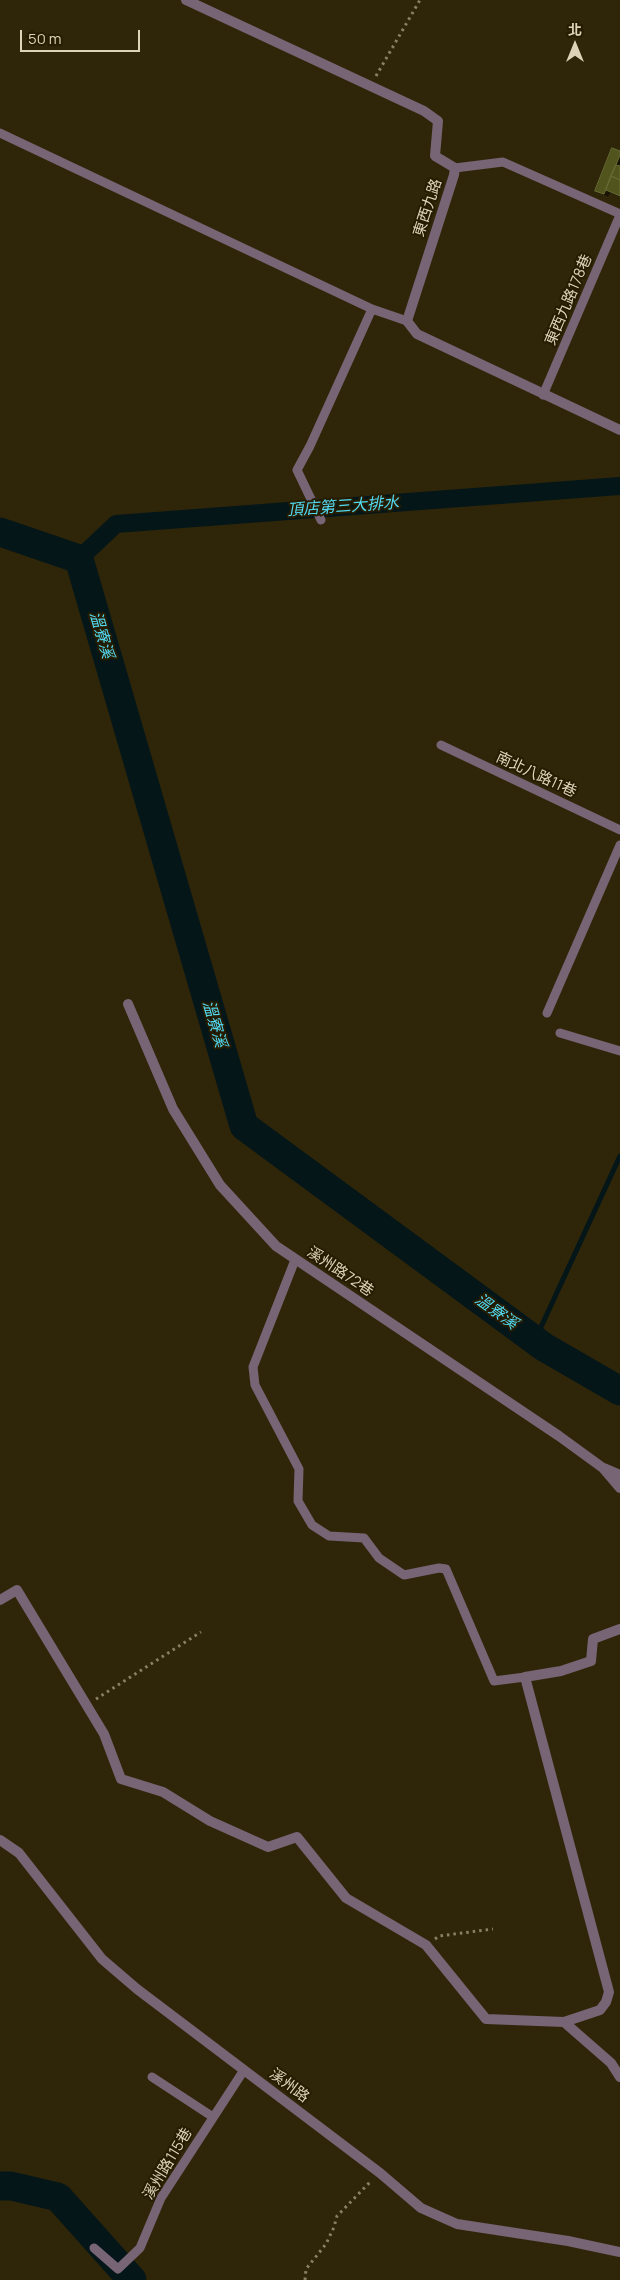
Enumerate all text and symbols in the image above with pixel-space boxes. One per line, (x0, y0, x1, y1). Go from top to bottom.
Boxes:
scale bar (22, 20, 142, 52)
north arrow (550, 20, 600, 70)
text: 北 (568, 20, 582, 39)
text: 50 m (28, 28, 62, 49)
street label: 東西九路 (410, 177, 446, 239)
street label: 東西九路178巷 (542, 252, 596, 348)
water label: 頂店第三大排水 (286, 494, 400, 520)
water label: 溫寮溪 (85, 609, 117, 661)
street label: 南北八路11巷 (493, 749, 579, 801)
water label: 溫寮溪 (198, 998, 230, 1050)
street label: 溪州路72巷 (303, 1243, 377, 1301)
water label: 溫寮溪 (471, 1290, 521, 1334)
street label: 溪州路 (266, 2065, 312, 2107)
street label: 溪州路115巷 (140, 2125, 196, 2203)

